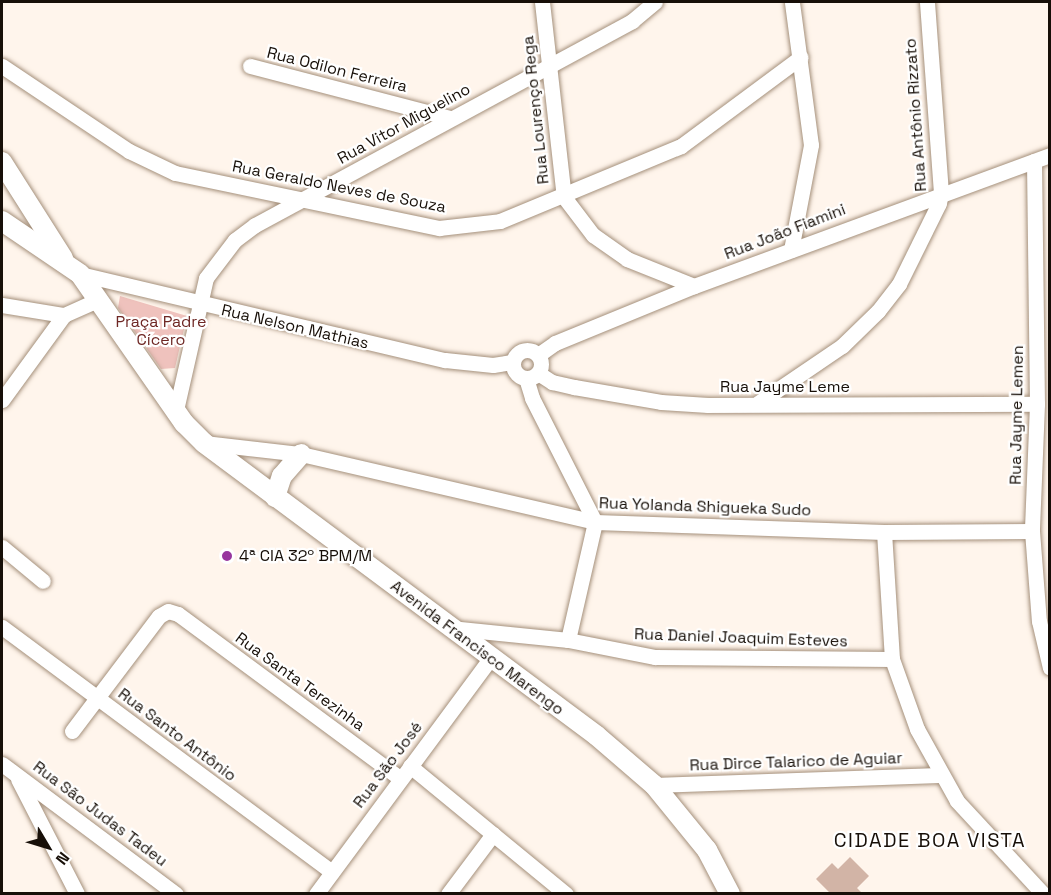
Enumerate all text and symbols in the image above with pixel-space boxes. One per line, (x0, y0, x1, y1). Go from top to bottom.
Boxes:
street label: Rua Lourenço Rega (519, 35, 553, 185)
street label: Rua Antônio Rizzato (901, 38, 931, 192)
street label: Rua Odilon Ferreira (265, 43, 409, 97)
street label: Rua Vitor Miguelino (334, 79, 474, 169)
street label: Rua Geraldo Neves de Souza (230, 157, 448, 217)
street label: Rua João Fiamini (722, 200, 848, 264)
street label: Rua Nelson Mathias (219, 301, 371, 353)
park label: Praça Padre Cícero (115, 312, 207, 350)
street label: Rua Jayme Lemen (1006, 345, 1028, 485)
street label: Rua Jayme Leme (720, 377, 850, 397)
street label: Rua Yolanda Shigueka Sudo (598, 494, 812, 520)
place label: 4ª CIA 32º BPM/M (239, 546, 372, 566)
marker: 4ª CIA 32º BPM/M (220, 549, 234, 563)
street label: Avenida Francisco Marengo (387, 577, 567, 719)
street label: Rua Daniel Joaquim Esteves (634, 625, 848, 651)
street label: Rua Santa Terezinha (231, 628, 369, 736)
street label: Rua Santo Antônio (114, 684, 240, 786)
street label: Rua São José (349, 718, 427, 812)
street label: Rua Dirce Talarico de Aguiar (689, 749, 903, 775)
street label: Rua São Judas Tadeu (29, 757, 171, 871)
north arrow (18, 817, 78, 877)
district label: CIDADE BOA VISTA (834, 828, 1026, 852)
text: N (51, 848, 74, 869)

